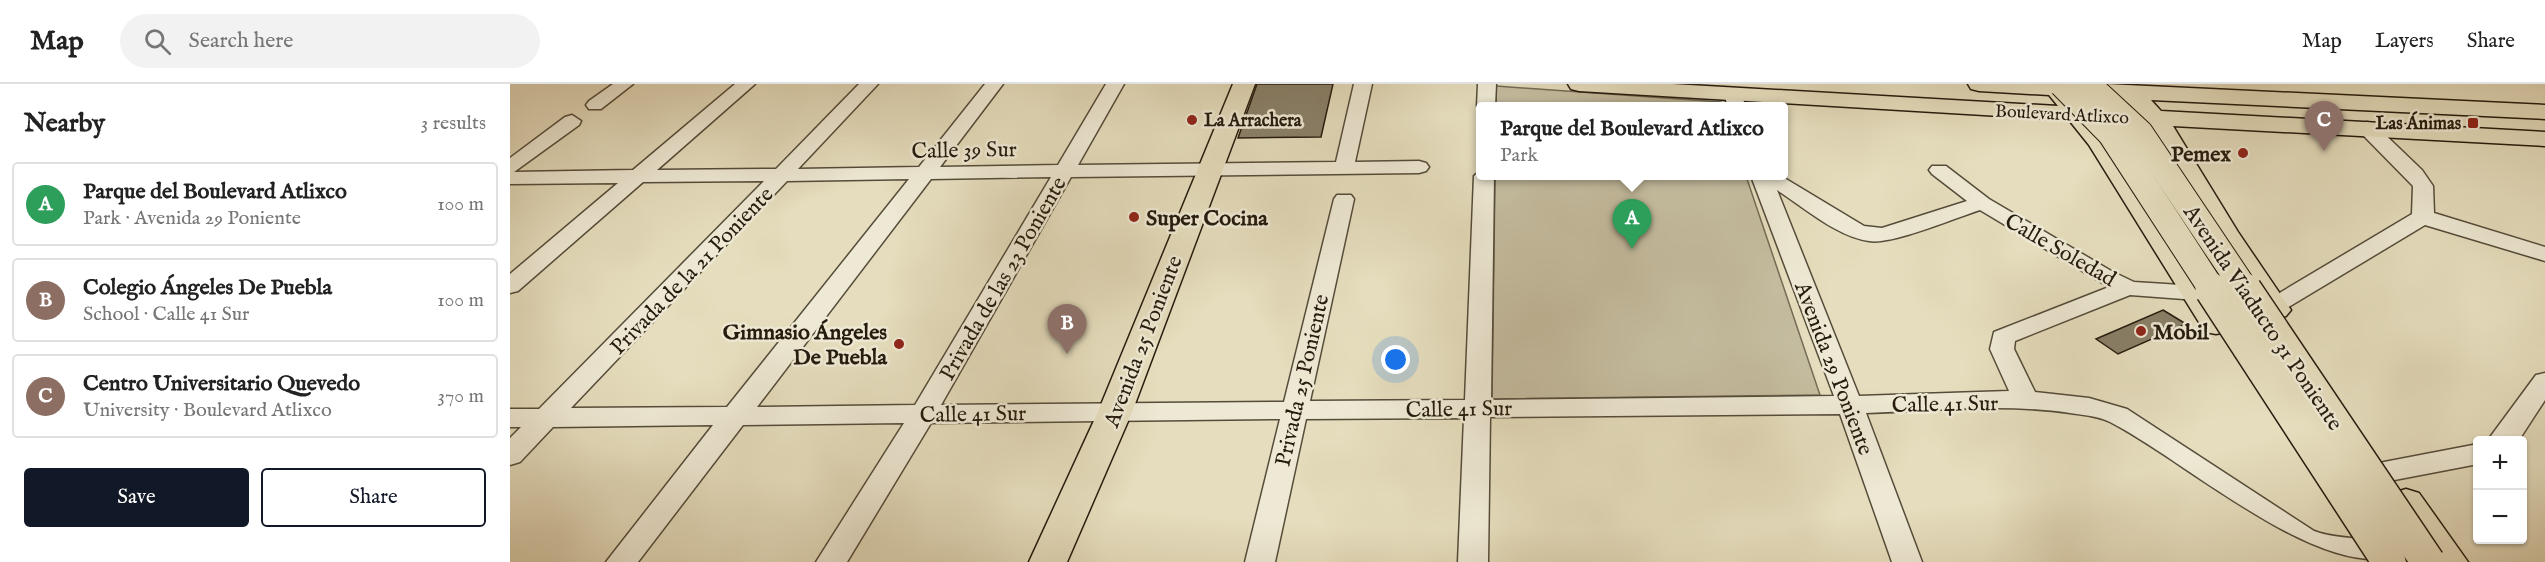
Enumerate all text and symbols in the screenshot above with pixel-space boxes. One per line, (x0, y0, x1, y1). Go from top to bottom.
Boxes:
search box (120, 14, 540, 68)
text: Map (30, 24, 84, 59)
icon: search (141, 25, 174, 58)
text: Search here (189, 27, 293, 55)
text: Map (2302, 28, 2342, 55)
text: Layers (2375, 28, 2434, 55)
text: Share (2467, 28, 2515, 55)
street label: Boulevard Atlixco (1994, 101, 2130, 131)
pin: C (2304, 101, 2344, 151)
popup (1476, 102, 1788, 180)
text: Nearby (24, 107, 105, 140)
place label: La Arrachera (1204, 110, 1303, 133)
text: 3 results (421, 111, 486, 136)
place label: Las Ánimas (2376, 111, 2462, 136)
marker: La Arrachera (1185, 113, 1199, 127)
text: Parque del Boulevard Atlixco (1500, 115, 1764, 143)
marker: Las Ánimas (2466, 116, 2480, 130)
street label: Calle 39 Sur (911, 136, 1017, 166)
place label: Pemex (2171, 141, 2231, 169)
text: Park (1500, 143, 1538, 168)
marker: Pemex (2236, 146, 2250, 160)
street label: Privada de las 23 Poniente (934, 172, 1074, 386)
text: Parque del Boulevard Atlixco (83, 178, 347, 206)
street label: Privada de la 21 Poniente (605, 181, 780, 361)
text: A (39, 192, 52, 217)
text: 100 m (437, 192, 484, 217)
street label: Avenida Viaducto 31 Poniente (2176, 199, 2348, 436)
pin: A (1612, 200, 1652, 249)
place label: Super Cocina (1146, 205, 1268, 233)
text: Park · Avenida 29 Poniente (83, 206, 301, 231)
street label: Calle Soledad (1999, 208, 2121, 294)
marker: Super Cocina (1127, 210, 1141, 224)
street label: Avenida 25 Poniente (1098, 252, 1189, 432)
text: Colegio Ángeles De Puebla (83, 274, 332, 302)
street label: Avenida 29 Poniente (1787, 277, 1879, 459)
text: B (39, 288, 52, 313)
text: 100 m (437, 288, 484, 313)
street label: Privada 25 Poniente (1270, 292, 1336, 469)
text: School · Calle 41 Sur (83, 302, 249, 327)
pin: B (1048, 304, 1086, 354)
place label: Gimnasio Ángeles De Puebla (723, 319, 887, 372)
place label: Mobil (2153, 319, 2210, 347)
marker: Mobil (2134, 324, 2148, 338)
marker: Gimnasio Ángeles De Puebla (892, 337, 906, 351)
your location (1381, 345, 1410, 374)
text: Centro Universitario Quevedo (83, 370, 360, 398)
text: C (38, 384, 53, 409)
text: 370 m (438, 384, 484, 409)
street label: Calle 41 Sur (1891, 390, 1999, 420)
street label: Calle 41 Sur (1405, 395, 1513, 425)
text: University · Boulevard Atlixco (83, 398, 332, 423)
street label: Calle 41 Sur (919, 400, 1027, 430)
map controls (2473, 436, 2527, 544)
button: + (2473, 436, 2527, 490)
button: Save (24, 468, 249, 527)
button: Share (261, 468, 486, 527)
button: − (2473, 490, 2527, 544)

